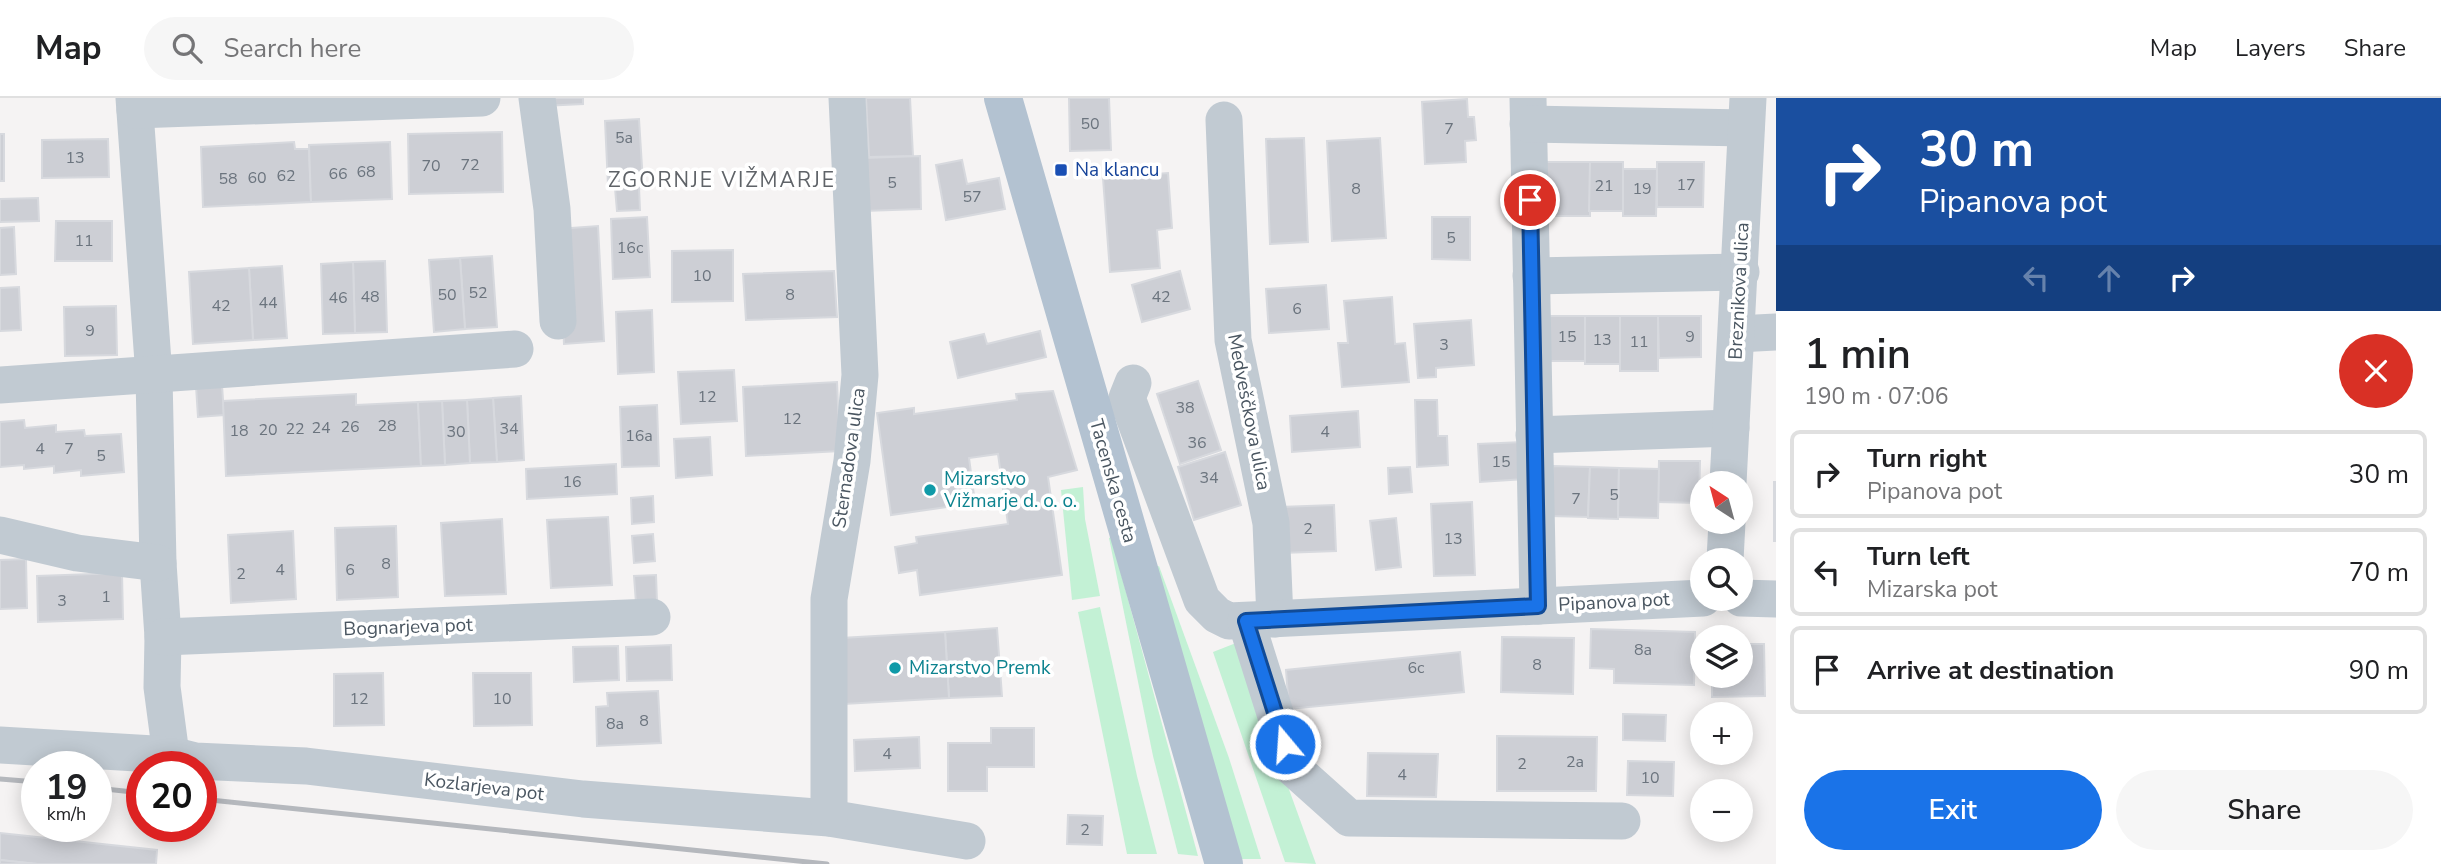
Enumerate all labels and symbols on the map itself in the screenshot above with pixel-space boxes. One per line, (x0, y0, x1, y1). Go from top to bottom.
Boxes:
house number: 50 (1080, 113, 1100, 135)
house number: 7 (1444, 118, 1454, 140)
house number: 5a (615, 127, 633, 149)
house number: 13 (65, 147, 85, 169)
house number: 72 (460, 154, 480, 176)
house number: 70 (421, 155, 441, 177)
place label: Na klancu (1075, 157, 1159, 183)
house number: 68 (356, 161, 376, 183)
marker: Na klancu (1053, 162, 1069, 178)
house number: 66 (328, 163, 348, 185)
house number: 62 (276, 165, 296, 187)
district label: ZGORNJE VIŽMARJE (608, 166, 836, 194)
house number: 60 (247, 167, 267, 189)
house number: 58 (218, 168, 238, 190)
pin (1500, 170, 1560, 230)
house number: 5 (887, 172, 897, 194)
house number: 17 (1676, 174, 1696, 196)
house number: 21 (1594, 175, 1614, 197)
house number: 8 (1351, 178, 1361, 200)
house number: 19 (1632, 178, 1652, 200)
house number: 57 (962, 186, 982, 208)
street label: Breznikova ulica (1722, 222, 1756, 360)
house number: 5 (1446, 227, 1456, 249)
house number: 11 (74, 230, 94, 252)
house number: 16c (617, 237, 644, 259)
house number: 10 (692, 265, 712, 287)
house number: 52 (468, 282, 488, 304)
house number: 50 (437, 284, 457, 306)
house number: 8 (785, 284, 795, 306)
house number: 48 (360, 286, 380, 308)
house number: 42 (1151, 286, 1171, 308)
house number: 46 (328, 287, 348, 309)
house number: 44 (258, 292, 278, 314)
house number: 42 (211, 295, 231, 317)
house number: 6 (1292, 298, 1302, 320)
house number: 9 (85, 320, 95, 342)
house number: 15 (1557, 326, 1577, 348)
house number: 9 (1685, 326, 1695, 348)
house number: 13 (1592, 329, 1612, 351)
house number: 11 (1629, 331, 1649, 353)
street label: Medveščkova ulica (1221, 332, 1277, 492)
house number: 3 (1439, 334, 1449, 356)
house number: 12 (697, 386, 717, 408)
street label: Sternadova ulica (826, 386, 872, 530)
house number: 38 (1175, 397, 1195, 419)
house number: 12 (782, 408, 802, 430)
house number: 28 (377, 415, 397, 437)
house number: 26 (340, 416, 360, 438)
street label: Tacenska cesta (1083, 416, 1143, 546)
house number: 24 (311, 417, 331, 439)
house number: 22 (285, 418, 305, 440)
house number: 34 (499, 418, 519, 440)
house number: 20 (258, 419, 278, 441)
house number: 18 (229, 420, 249, 442)
house number: 30 (446, 421, 466, 443)
house number: 4 (1320, 421, 1330, 443)
house number: 16a (625, 425, 653, 447)
house number: 36 (1187, 432, 1207, 454)
house number: 4 (35, 438, 45, 460)
house number: 7 (64, 438, 74, 460)
house number: 5 (96, 445, 106, 467)
house number: 15 (1491, 451, 1511, 473)
place label: Mizarstvo Vižmarje d. o. o. (943, 466, 1077, 514)
house number: 34 (1199, 467, 1219, 489)
house number: 16 (562, 471, 582, 493)
north arrow (1690, 471, 1754, 534)
marker: Mizarstvo Vižmarje d. o. o. (922, 482, 938, 498)
house number: 5 (1609, 484, 1619, 506)
house number: 7 (1571, 488, 1581, 510)
house number: 2 (1303, 518, 1313, 540)
house number: 13 (1443, 528, 1463, 550)
house number: 8 (381, 553, 391, 575)
house number: 4 (275, 559, 285, 581)
house number: 6 (345, 559, 355, 581)
house number: 2 (236, 563, 246, 585)
house number: 1 (101, 586, 111, 608)
street label: Pipanova pot (1558, 586, 1671, 618)
house number: 3 (57, 590, 67, 612)
street label: Bognarjeva pot (343, 612, 473, 642)
house number: 8a (1634, 639, 1652, 661)
house number: 8 (1532, 654, 1542, 676)
place label: Mizarstvo Premk (909, 655, 1051, 681)
house number: 6c (1407, 657, 1425, 679)
marker: Mizarstvo Premk (887, 660, 903, 676)
house number: 12 (349, 688, 369, 710)
house number: 10 (492, 688, 512, 710)
position arrow (1248, 707, 1322, 781)
house number: 8 (639, 710, 649, 732)
house number: 8a (606, 713, 624, 735)
house number: 4 (882, 743, 892, 765)
speed limit sign: 20 (126, 751, 217, 842)
house number: 2a (1566, 751, 1584, 773)
house number: 2 (1517, 753, 1527, 775)
house number: 4 (1397, 764, 1407, 786)
street label: Kozlarjeva pot (423, 767, 546, 807)
house number: 10 (1640, 767, 1660, 789)
house number: 2 (1080, 819, 1090, 841)

